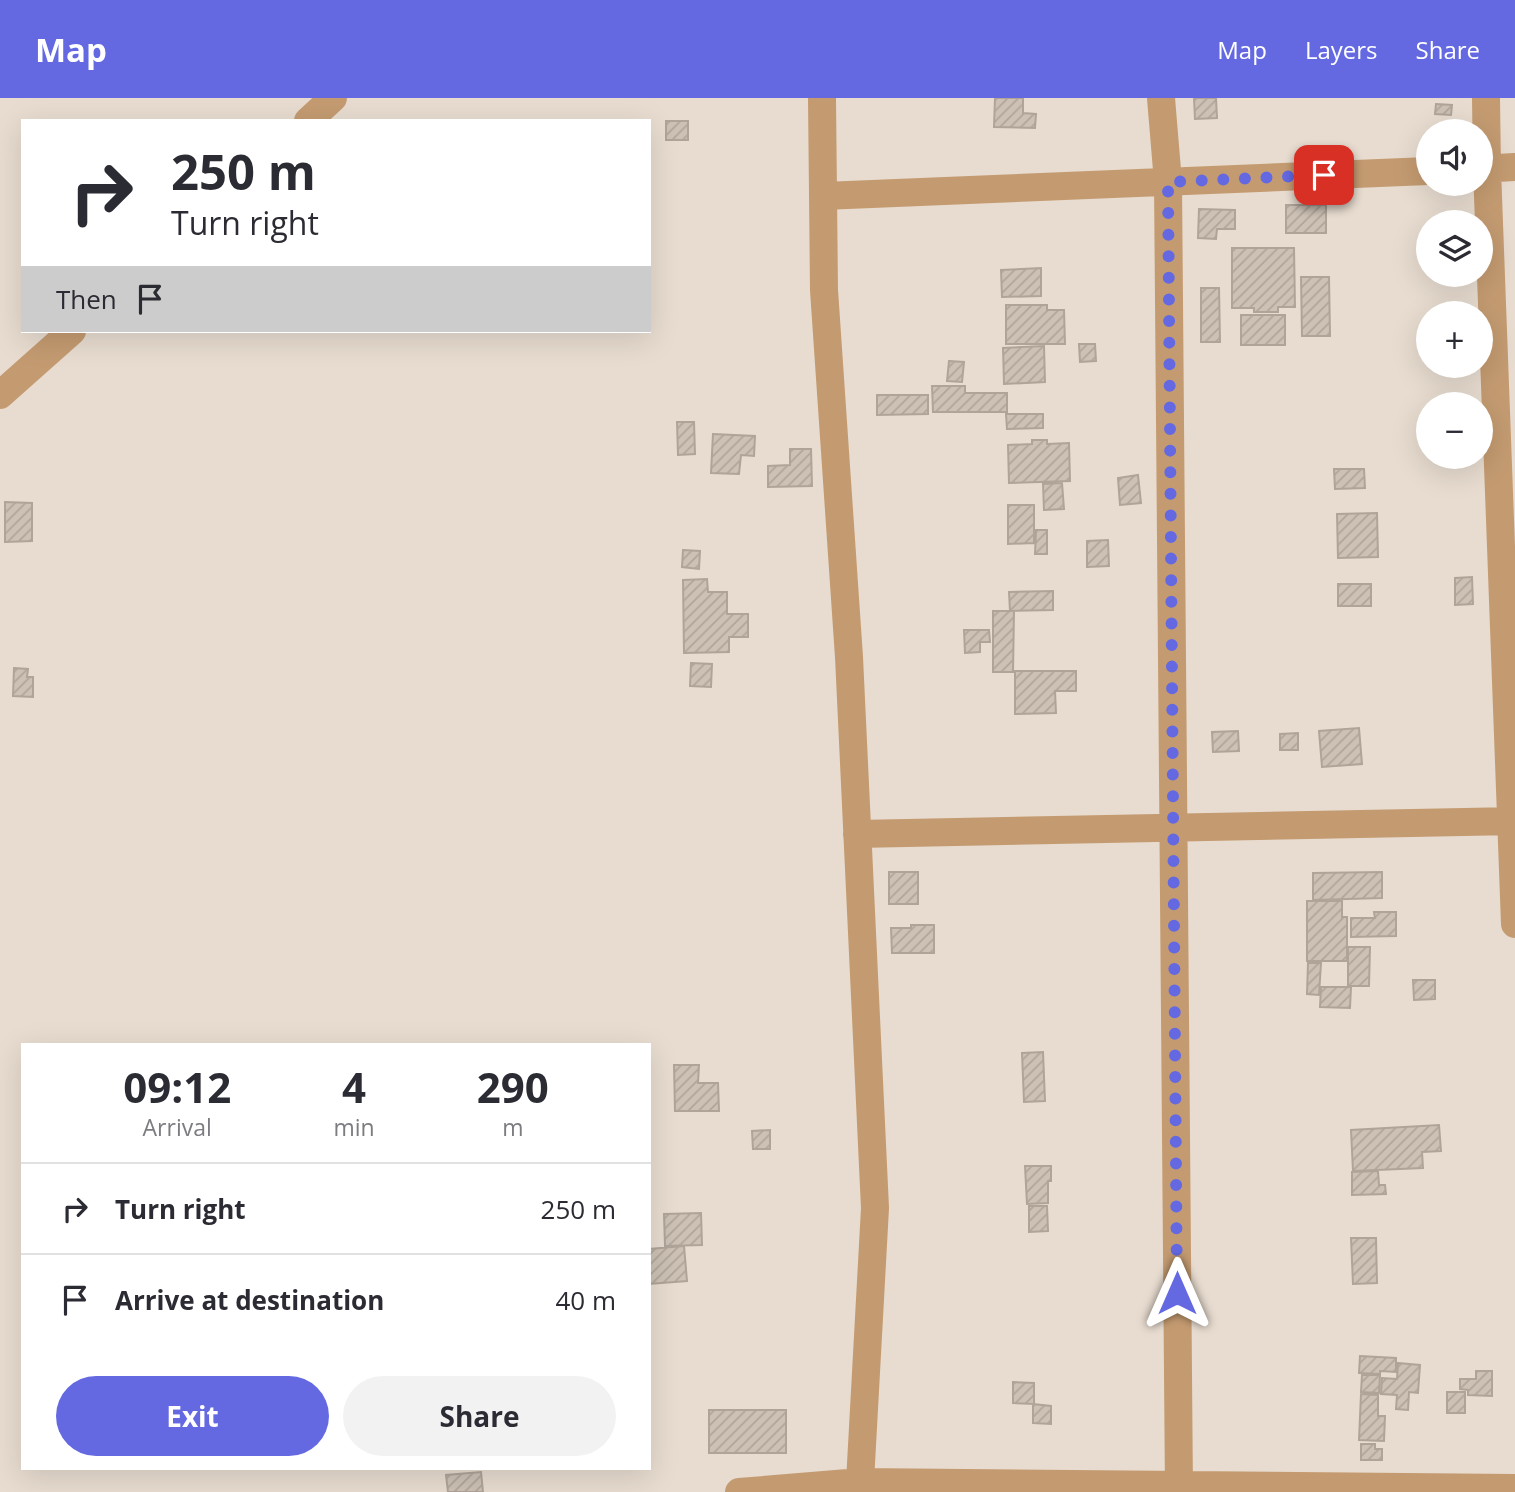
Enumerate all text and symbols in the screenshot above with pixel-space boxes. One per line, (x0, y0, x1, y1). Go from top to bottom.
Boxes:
text: Map (35, 27, 107, 72)
text: Map (1217, 33, 1267, 66)
text: Layers (1305, 33, 1378, 66)
text: Share (1416, 33, 1480, 66)
map controls (1416, 119, 1493, 469)
button: sound (1416, 119, 1493, 196)
text: 250 m (171, 138, 316, 204)
pin (1294, 145, 1354, 205)
icon: right (56, 147, 147, 238)
icon: arrive (1305, 156, 1343, 194)
text: Turn right (171, 201, 319, 244)
button: layers (1416, 210, 1493, 287)
icon: arrive (131, 280, 169, 318)
text: Then (56, 281, 117, 317)
button: + (1416, 301, 1493, 378)
button: − (1416, 392, 1493, 469)
text: 09:12 (123, 1058, 231, 1115)
text: 4 (342, 1058, 366, 1115)
text: 290 (477, 1058, 549, 1115)
text: Arrival (143, 1111, 212, 1143)
text: min (333, 1111, 375, 1143)
text: m (502, 1111, 523, 1143)
icon: right (56, 1190, 94, 1228)
text: Turn right (115, 1191, 246, 1227)
text: 250 m (541, 1191, 616, 1227)
position arrow (1140, 1256, 1214, 1330)
icon: arrive (56, 1281, 94, 1319)
text: Arrive at destination (115, 1282, 384, 1318)
text: 40 m (555, 1282, 616, 1318)
button: Exit (56, 1376, 329, 1456)
button: Share (343, 1376, 616, 1456)

